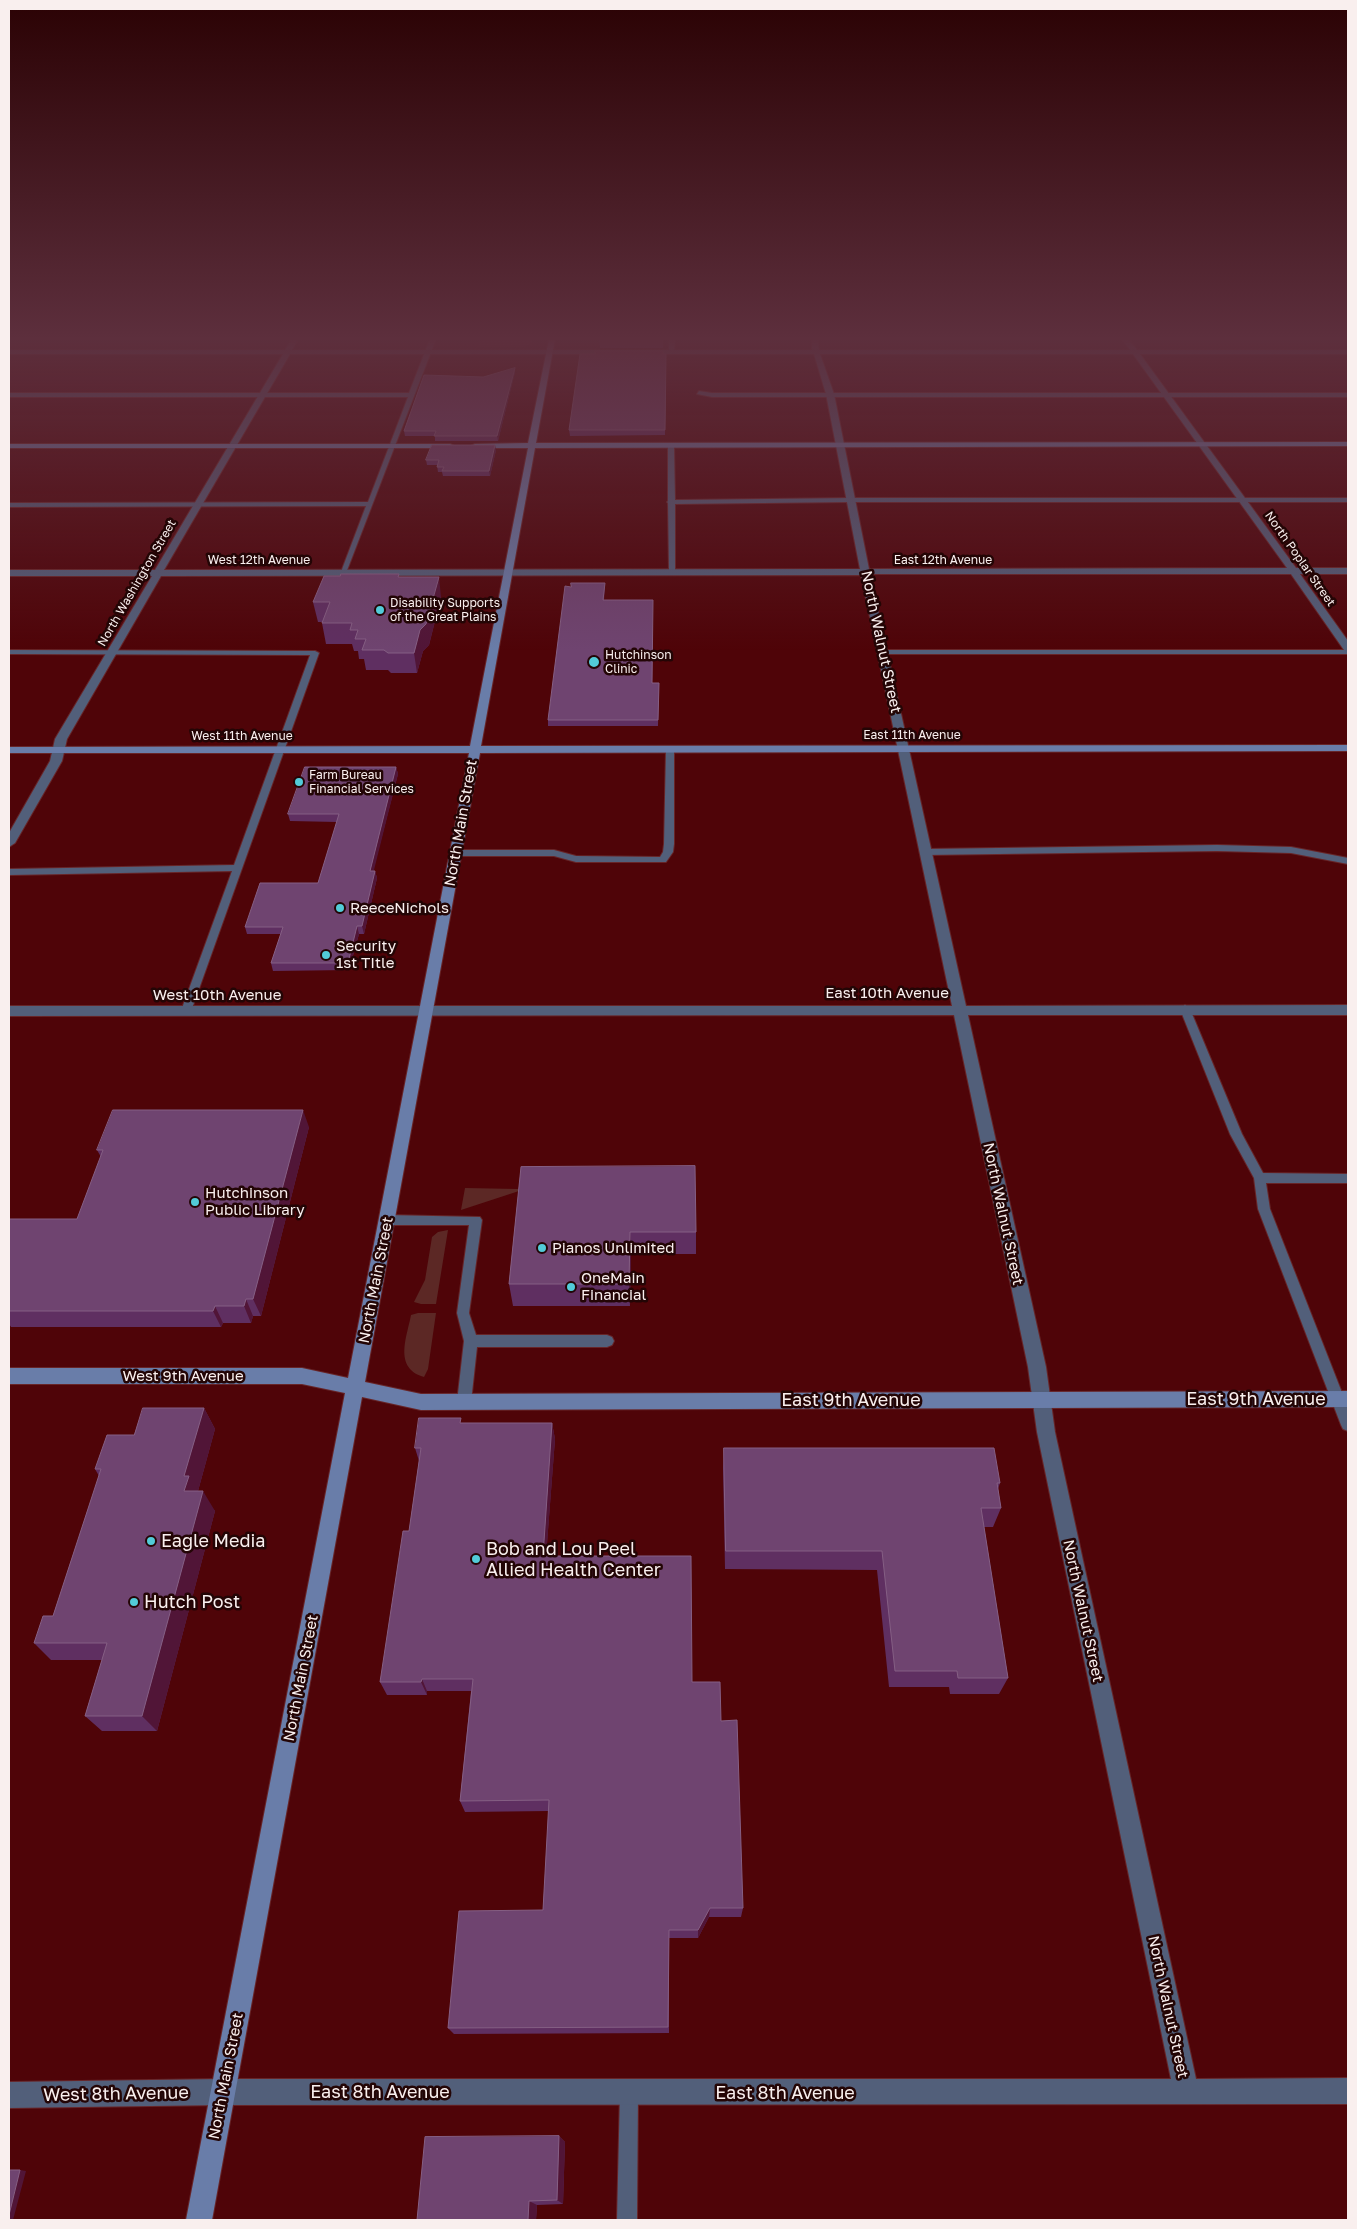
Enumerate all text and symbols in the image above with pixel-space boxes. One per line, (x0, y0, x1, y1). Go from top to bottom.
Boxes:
street label: North Poplar Street (1262, 509, 1338, 609)
street label: North Washington Street (95, 517, 179, 649)
street label: West 12th Avenue (208, 553, 310, 567)
street label: East 12th Avenue (894, 553, 992, 567)
street label: North Walnut Street (857, 569, 905, 715)
place label: Disability Supports of the Great Plains (390, 596, 500, 624)
marker: Disability Supports of the Great Plains (374, 604, 386, 616)
place label: Hutchinson Clinic (605, 648, 672, 676)
marker: Hutchinson Clinic (587, 655, 601, 669)
street label: East 11th Avenue (863, 728, 961, 742)
street label: West 11th Avenue (191, 729, 293, 743)
street label: North Main Street (441, 758, 481, 888)
place label: Farm Bureau Financial Services (309, 768, 414, 796)
marker: Farm Bureau Financial Services (293, 776, 305, 788)
place label: ReeceNichols (350, 899, 449, 917)
marker: ReeceNichols (334, 902, 346, 914)
place label: Security 1st TItle (336, 937, 396, 972)
marker: Security 1st TItle (320, 949, 332, 961)
street label: East 10th Avenue (825, 984, 949, 1002)
street label: West 10th Avenue (153, 986, 281, 1004)
street label: North Walnut Street (979, 1141, 1027, 1287)
place label: Hutchinson Public Library (205, 1184, 305, 1219)
marker: Hutchinson Public Library (189, 1196, 201, 1208)
street label: North Main Street (355, 1215, 397, 1345)
place label: Pianos Unlimited (552, 1239, 674, 1257)
marker: Pianos Unlimited (536, 1242, 548, 1254)
place label: OneMain Financial (581, 1269, 646, 1304)
marker: OneMain Financial (565, 1281, 577, 1293)
street label: West 9th Avenue (122, 1367, 244, 1385)
street label: East 9th Avenue (1186, 1388, 1326, 1410)
street label: East 9th Avenue (781, 1389, 921, 1411)
place label: Eagle Media (161, 1530, 266, 1552)
marker: Eagle Media (145, 1535, 157, 1547)
place label: Bob and Lou Peel Allied Health Center (486, 1538, 661, 1580)
street label: North Walnut Street (1059, 1538, 1107, 1684)
marker: Bob and Lou Peel Allied Health Center (470, 1553, 482, 1565)
place label: Hutch Post (144, 1591, 240, 1613)
marker: Hutch Post (128, 1596, 140, 1608)
street label: North Main Street (280, 1613, 322, 1743)
street label: North Walnut Street (1144, 1934, 1192, 2080)
street label: North Main Street (205, 2011, 247, 2141)
street label: East 8th Avenue (310, 2081, 450, 2103)
street label: West 8th Avenue (43, 2082, 189, 2106)
street label: East 8th Avenue (715, 2082, 855, 2104)

